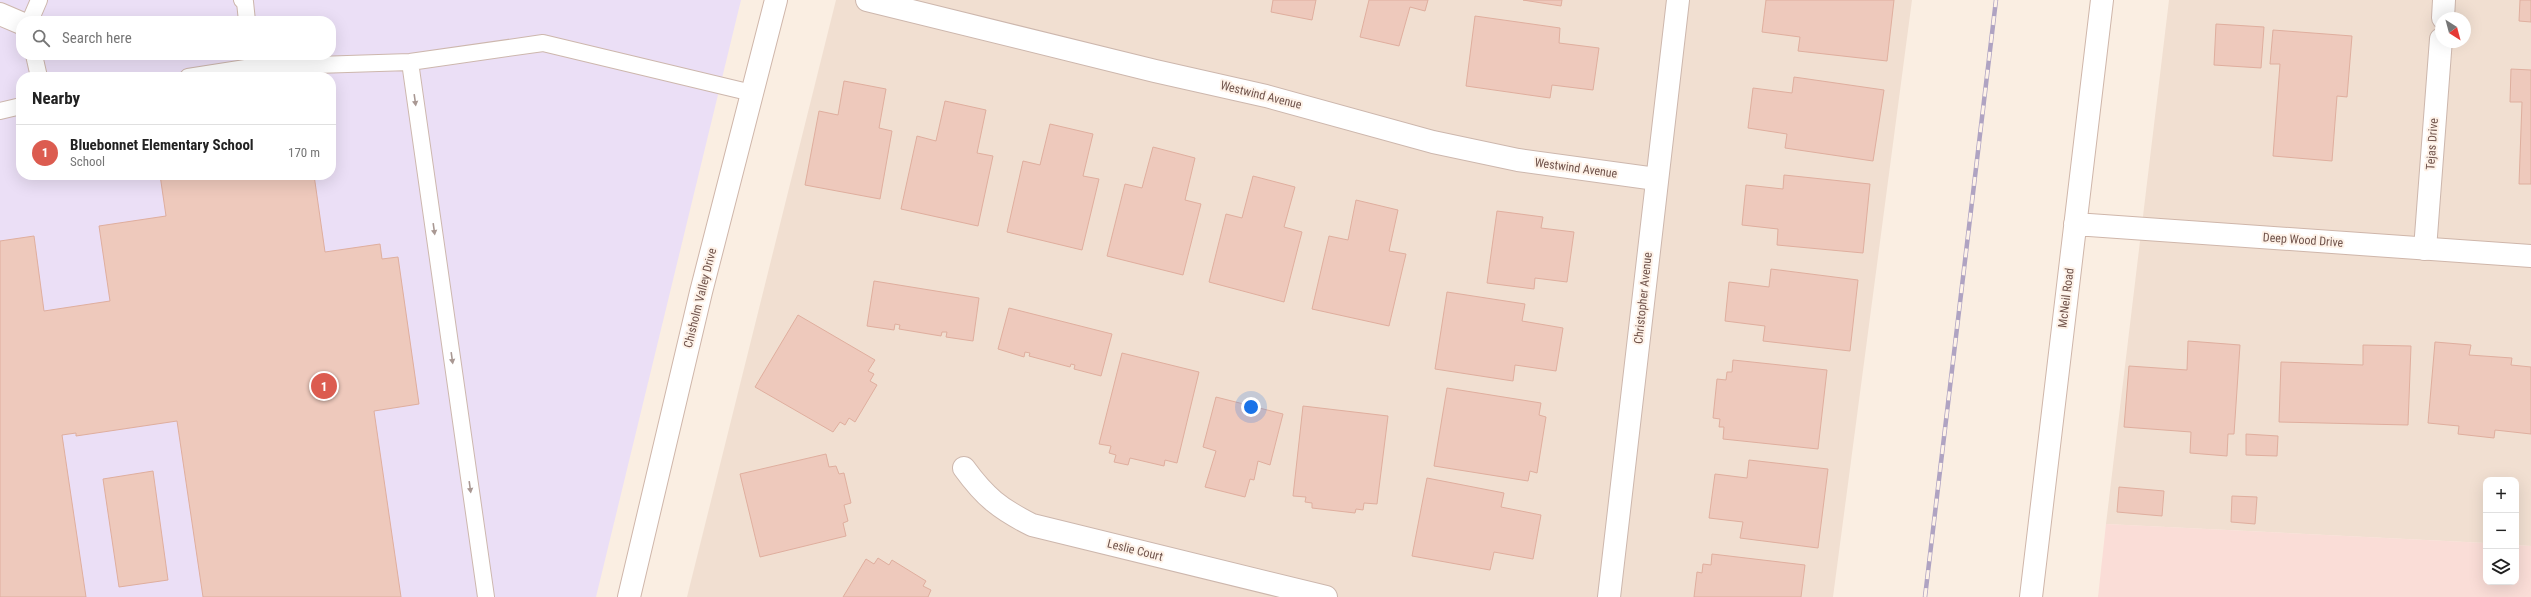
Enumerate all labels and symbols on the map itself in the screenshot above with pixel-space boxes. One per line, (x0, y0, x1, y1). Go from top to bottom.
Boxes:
north arrow (2435, 12, 2471, 48)
street label: Westwind Avenue (1219, 78, 1303, 112)
one-way arrow (412, 94, 419, 107)
street label: Tejas Drive (2423, 117, 2441, 170)
street label: Westwind Avenue (1534, 155, 1619, 181)
one-way arrow (431, 223, 437, 235)
street label: Deep Wood Drive (2262, 230, 2344, 250)
street label: Chisholm Valley Drive (681, 246, 719, 349)
street label: Christopher Avenue (1631, 251, 1655, 345)
street label: McNeil Road (2055, 267, 2077, 329)
one-way arrow (449, 352, 455, 364)
pin: 1 (311, 371, 337, 401)
your location (1241, 397, 1261, 417)
one-way arrow (467, 481, 473, 493)
street label: Leslie Court (1106, 536, 1165, 564)

